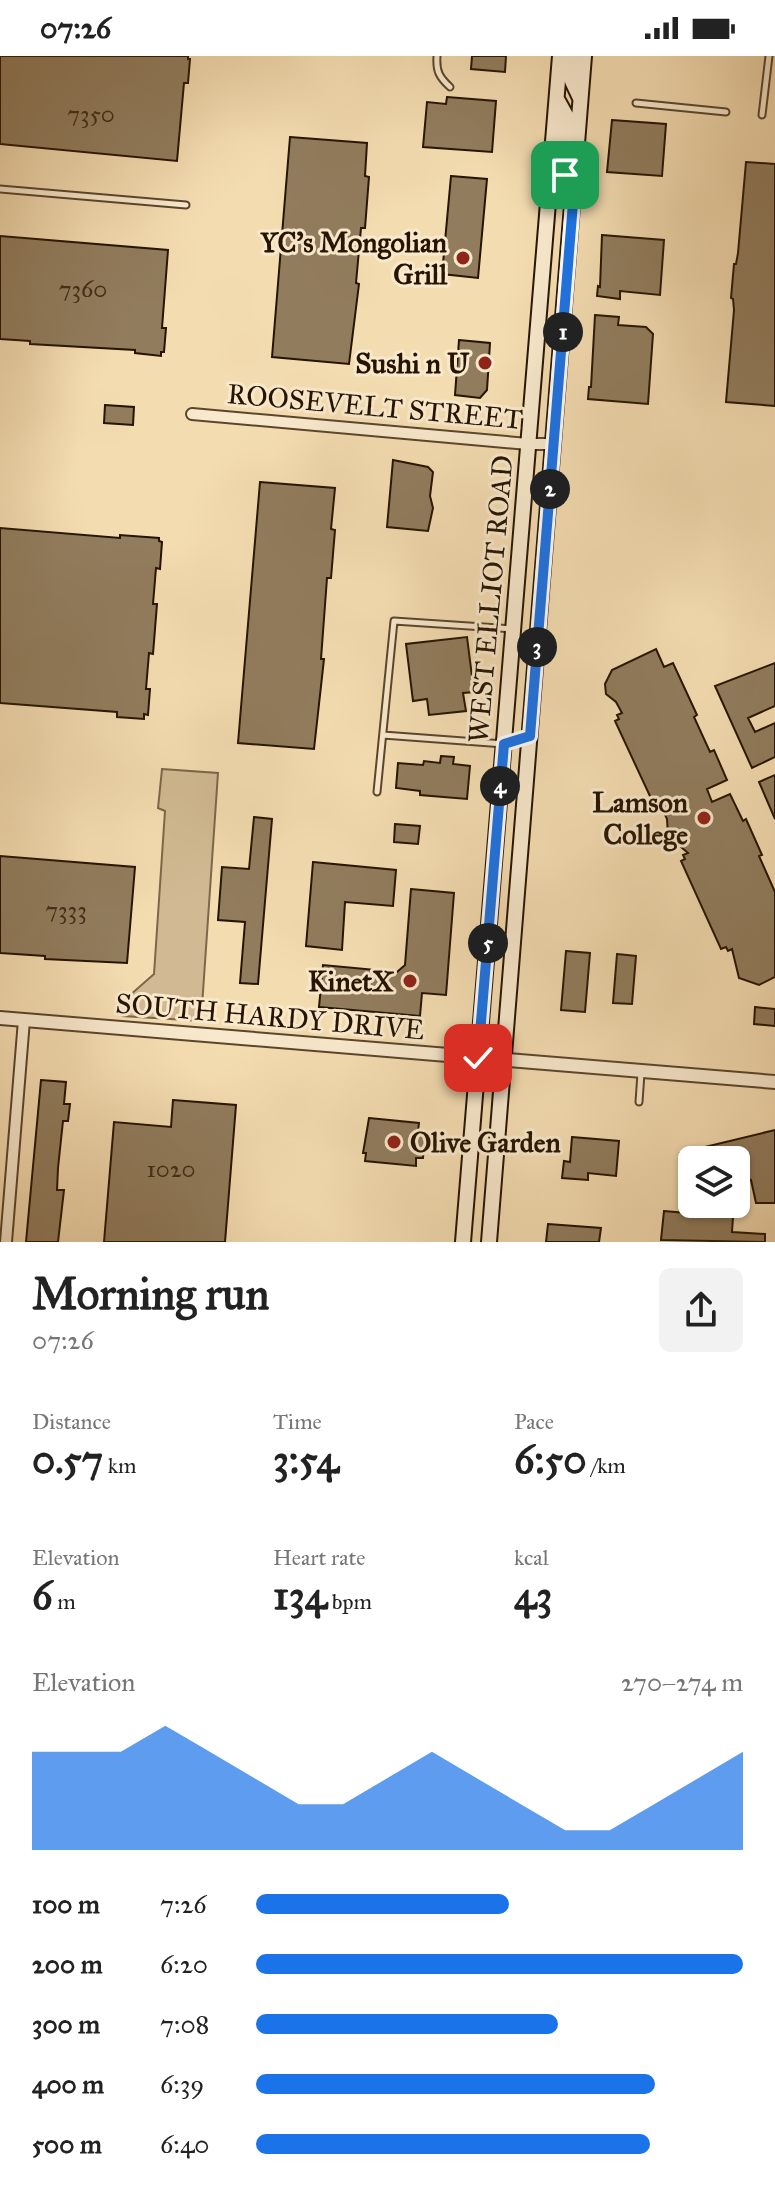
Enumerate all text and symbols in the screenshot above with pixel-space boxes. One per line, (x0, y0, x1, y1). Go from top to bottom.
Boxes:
text: 07:26 (40, 10, 111, 46)
house number: 7350 (67, 99, 115, 129)
pin (531, 141, 599, 209)
icon: arrive (543, 153, 587, 197)
place label: YC's Mongolian Grill (259, 225, 447, 292)
marker: YC's Mongolian Grill (454, 249, 472, 267)
house number: 7360 (59, 274, 107, 304)
pin: 1 (543, 312, 583, 352)
text: 1 (559, 318, 567, 345)
place label: Sushi n U (355, 346, 470, 381)
marker: Sushi n U (476, 354, 494, 372)
street label: ROOSEVELT STREET (226, 376, 524, 437)
street label: WEST ELLIOT ROAD (460, 454, 521, 744)
pin: 2 (530, 469, 570, 509)
text: 2 (545, 475, 555, 502)
pin: 3 (517, 627, 557, 667)
text: 3 (533, 633, 541, 660)
pin: 4 (480, 766, 520, 806)
text: 4 (494, 772, 506, 799)
place label: Lamson College (592, 785, 688, 852)
marker: Lamson College (695, 809, 713, 827)
house number: 7333 (45, 895, 87, 925)
pin: 5 (468, 923, 508, 963)
text: 5 (483, 929, 493, 956)
place label: KinetX (308, 964, 394, 999)
marker: KinetX (401, 972, 419, 990)
street label: SOUTH HARDY DRIVE (114, 986, 426, 1047)
pin (444, 1024, 512, 1092)
icon: check (456, 1036, 500, 1080)
place label: Olive Garden (410, 1125, 561, 1160)
marker: Olive Garden (385, 1133, 403, 1151)
map controls (678, 1146, 750, 1218)
button: layers (678, 1146, 750, 1218)
house number: 1020 (146, 1154, 196, 1184)
text: Morning run (32, 1267, 269, 1321)
button: share (659, 1268, 743, 1352)
text: 07:26 (32, 1324, 94, 1356)
text: Distance (32, 1408, 111, 1435)
text: Time (273, 1408, 322, 1435)
text: Pace (514, 1408, 554, 1435)
text: 0.57 (32, 1435, 103, 1484)
text: 3:54 (273, 1435, 339, 1484)
text: 6:50 (514, 1435, 586, 1484)
text: km (103, 1452, 136, 1479)
text: /km (586, 1452, 626, 1479)
text: Elevation (32, 1544, 119, 1571)
text: Heart rate (273, 1544, 366, 1571)
text: kcal (514, 1544, 549, 1571)
text: 6 (32, 1571, 53, 1620)
text: 134 (273, 1571, 327, 1620)
text: 43 (514, 1571, 552, 1620)
text: m (53, 1588, 76, 1615)
text: bpm (327, 1588, 372, 1615)
text: Elevation (32, 1666, 135, 1698)
text: 270–274 m (621, 1666, 743, 1698)
text: 100 m (32, 1888, 100, 1920)
text: 7:26 (160, 1888, 207, 1920)
text: 200 m (32, 1948, 103, 1980)
text: 6:20 (160, 1948, 208, 1980)
text: 300 m (32, 2008, 100, 2040)
text: 7:08 (160, 2008, 209, 2040)
text: 400 m (32, 2068, 104, 2100)
text: 6:39 (160, 2068, 204, 2100)
text: 500 m (32, 2128, 102, 2160)
text: 6:40 (160, 2128, 210, 2160)

